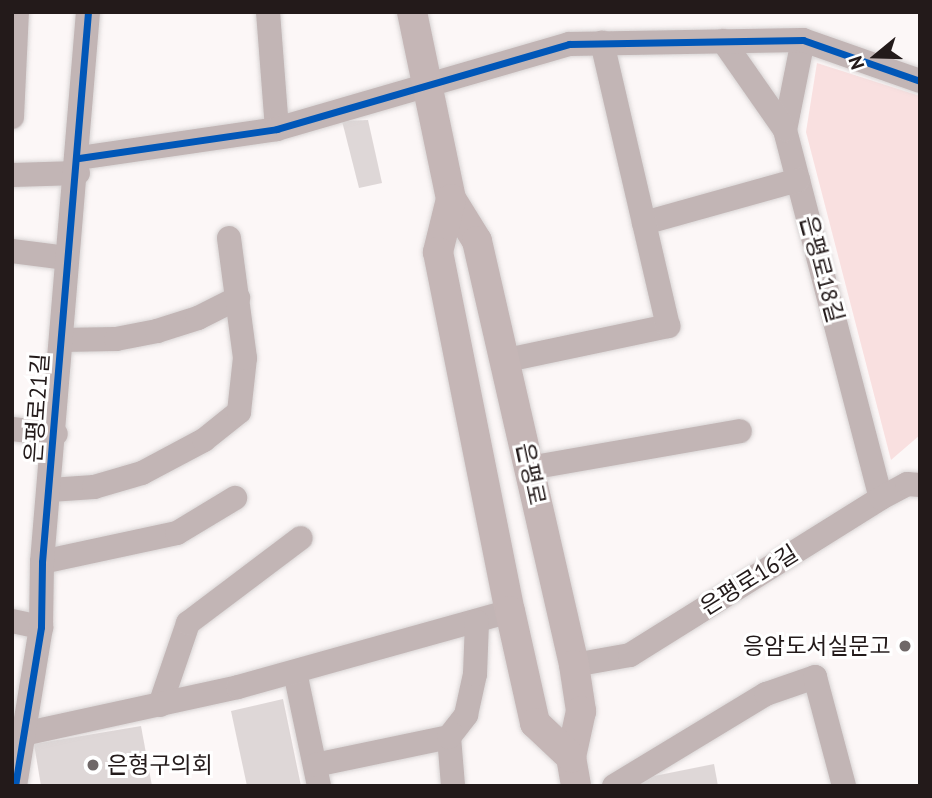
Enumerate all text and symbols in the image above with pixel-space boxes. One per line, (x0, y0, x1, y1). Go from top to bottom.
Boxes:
north arrow (841, 21, 911, 91)
text: N (843, 53, 870, 73)
street label: 은평로18길 (794, 212, 850, 326)
street label: 은평로21길 (19, 352, 55, 464)
street label: 은평로 (511, 440, 551, 508)
street label: 은평로16길 (695, 539, 803, 621)
place label: 응암도서실문고 (743, 632, 891, 660)
marker: 응암도서실문고 (897, 638, 913, 654)
place label: 은형구의회 (107, 751, 213, 779)
marker: 은형구의회 (85, 757, 101, 773)

